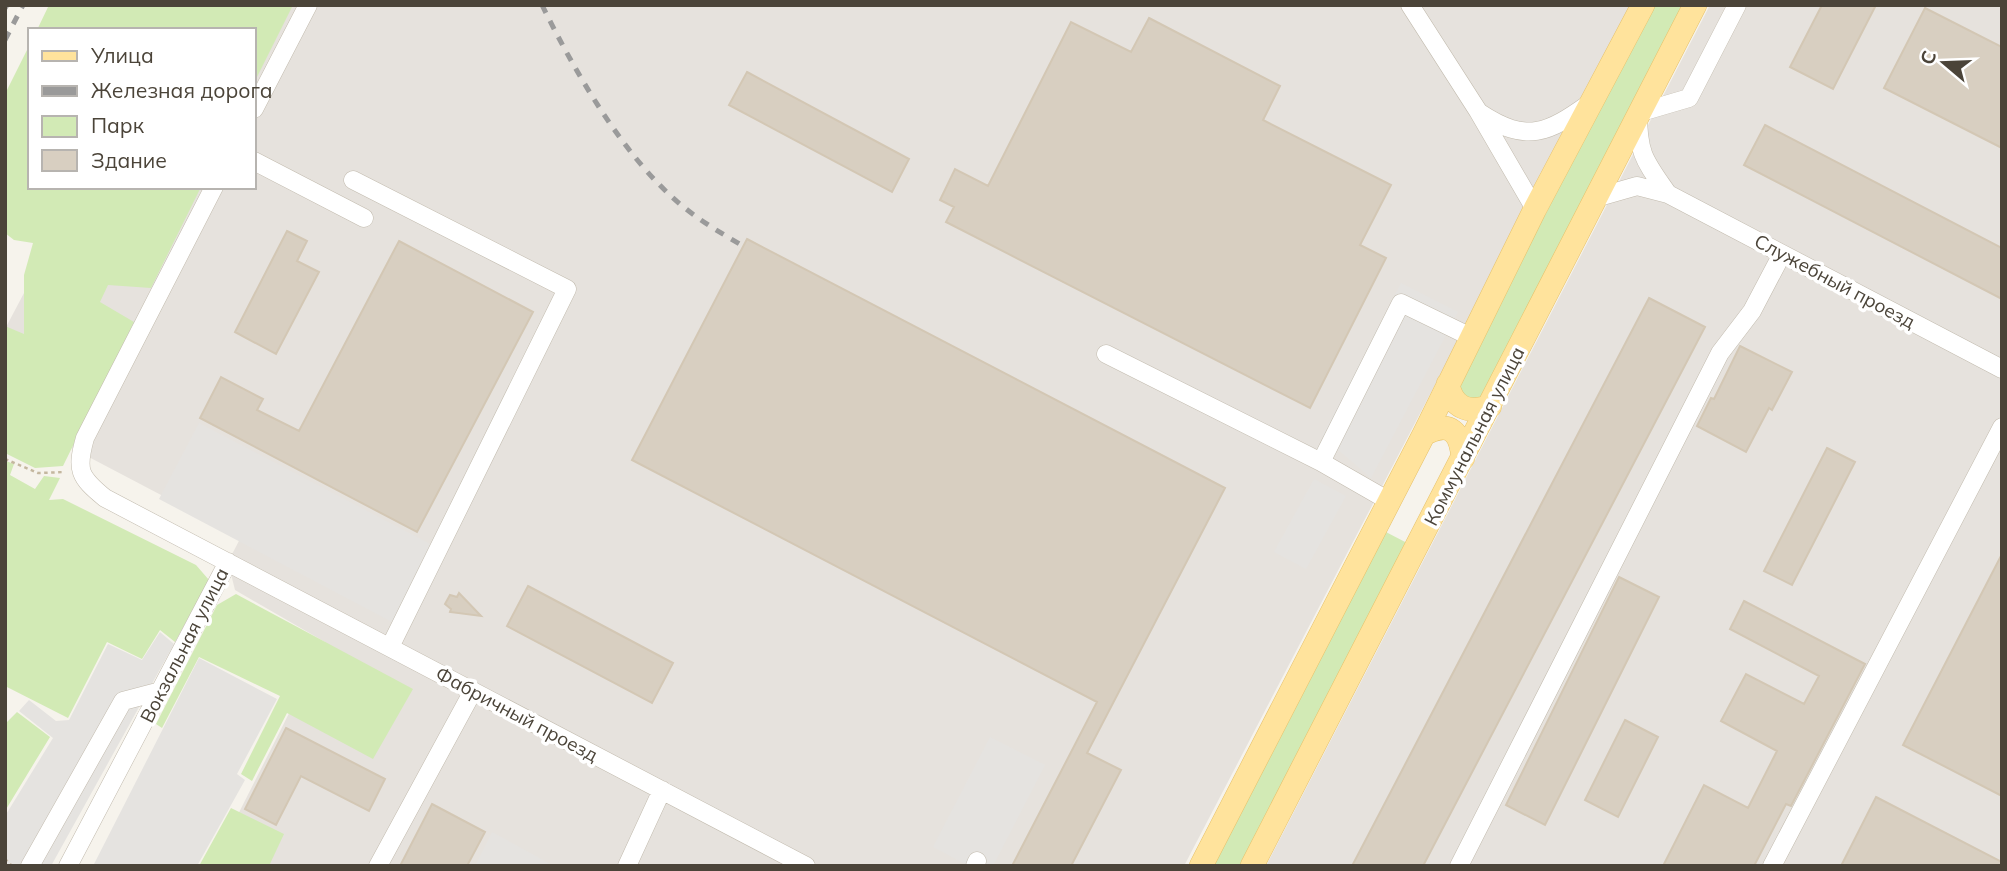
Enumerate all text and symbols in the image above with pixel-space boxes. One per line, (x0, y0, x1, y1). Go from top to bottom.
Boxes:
legend (28, 28, 256, 189)
north arrow (1909, 28, 1979, 98)
text: Улица (90, 42, 154, 68)
text: С (1914, 47, 1941, 68)
text: Железная дорога (91, 77, 273, 103)
text: Парк (91, 112, 145, 138)
text: Здание (91, 147, 167, 173)
street label: Служебный проезд (1750, 228, 1920, 334)
street label: Коммунальная улица (1418, 343, 1530, 529)
street label: Вокзальная улица (135, 563, 233, 727)
street label: Фабричный проезд (432, 661, 603, 767)

